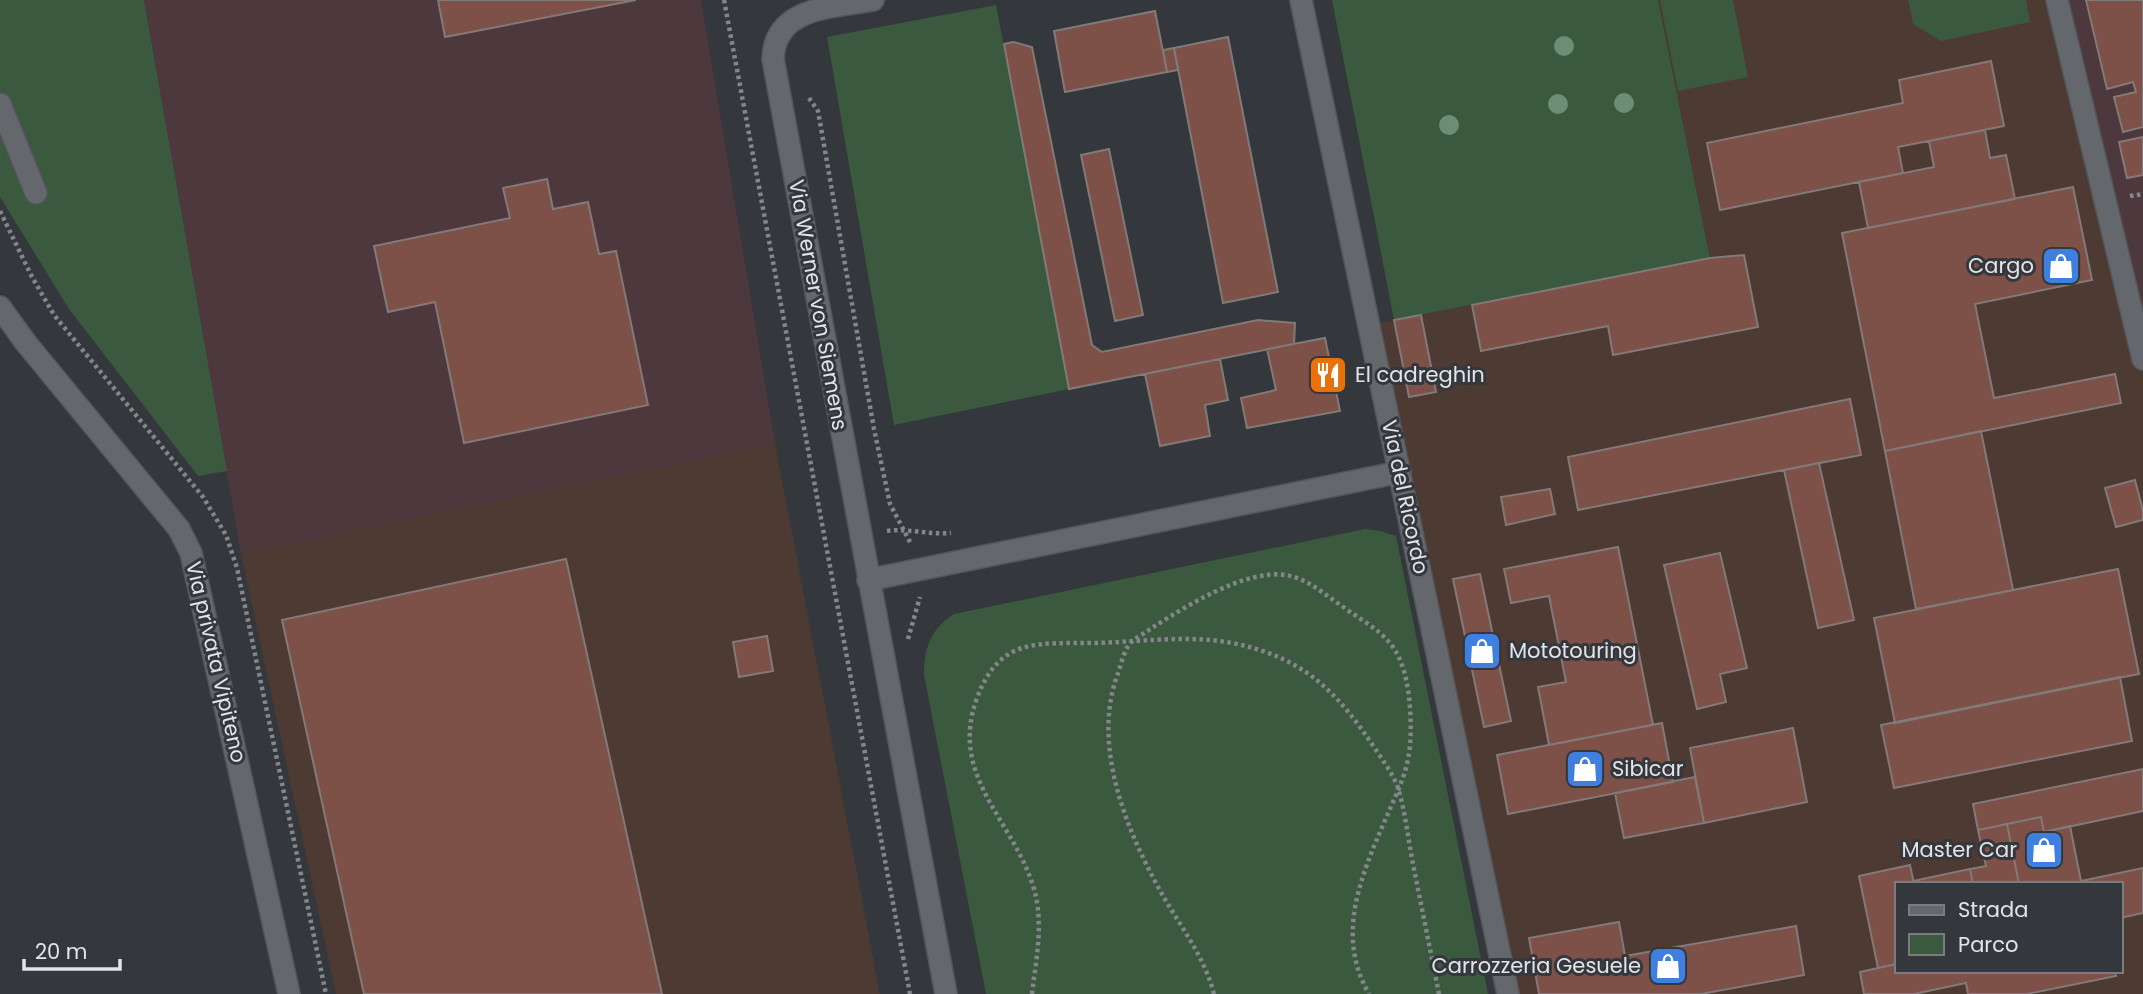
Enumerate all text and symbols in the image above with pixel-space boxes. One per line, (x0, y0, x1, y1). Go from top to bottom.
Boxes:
street label: Via Werner von Siemens (782, 177, 855, 433)
shop icon: Cargo (2040, 245, 2082, 287)
place label: Cargo (1968, 251, 2034, 280)
restaurant icon: El cadreghin (1307, 354, 1349, 396)
place label: El cadreghin (1355, 360, 1485, 389)
street label: Via del Ricordo (1375, 417, 1436, 577)
street label: Via privata Vipiteno (179, 558, 254, 766)
shop icon: Mototouring (1461, 630, 1503, 672)
place label: Mototouring (1509, 636, 1637, 665)
shop icon: Sibicar (1564, 748, 1606, 790)
place label: Sibicar (1612, 754, 1684, 783)
shop icon: Master Car (2023, 829, 2065, 871)
place label: Master Car (1901, 835, 2017, 864)
legend (1895, 882, 2122, 973)
text: Strada (1958, 895, 2028, 924)
scale bar (24, 928, 121, 972)
text: Parco (1958, 930, 2018, 959)
text: 20 m (35, 937, 88, 966)
shop icon: Carrozzeria Gesuele (1647, 945, 1689, 987)
place label: Carrozzeria Gesuele (1432, 951, 1641, 980)

